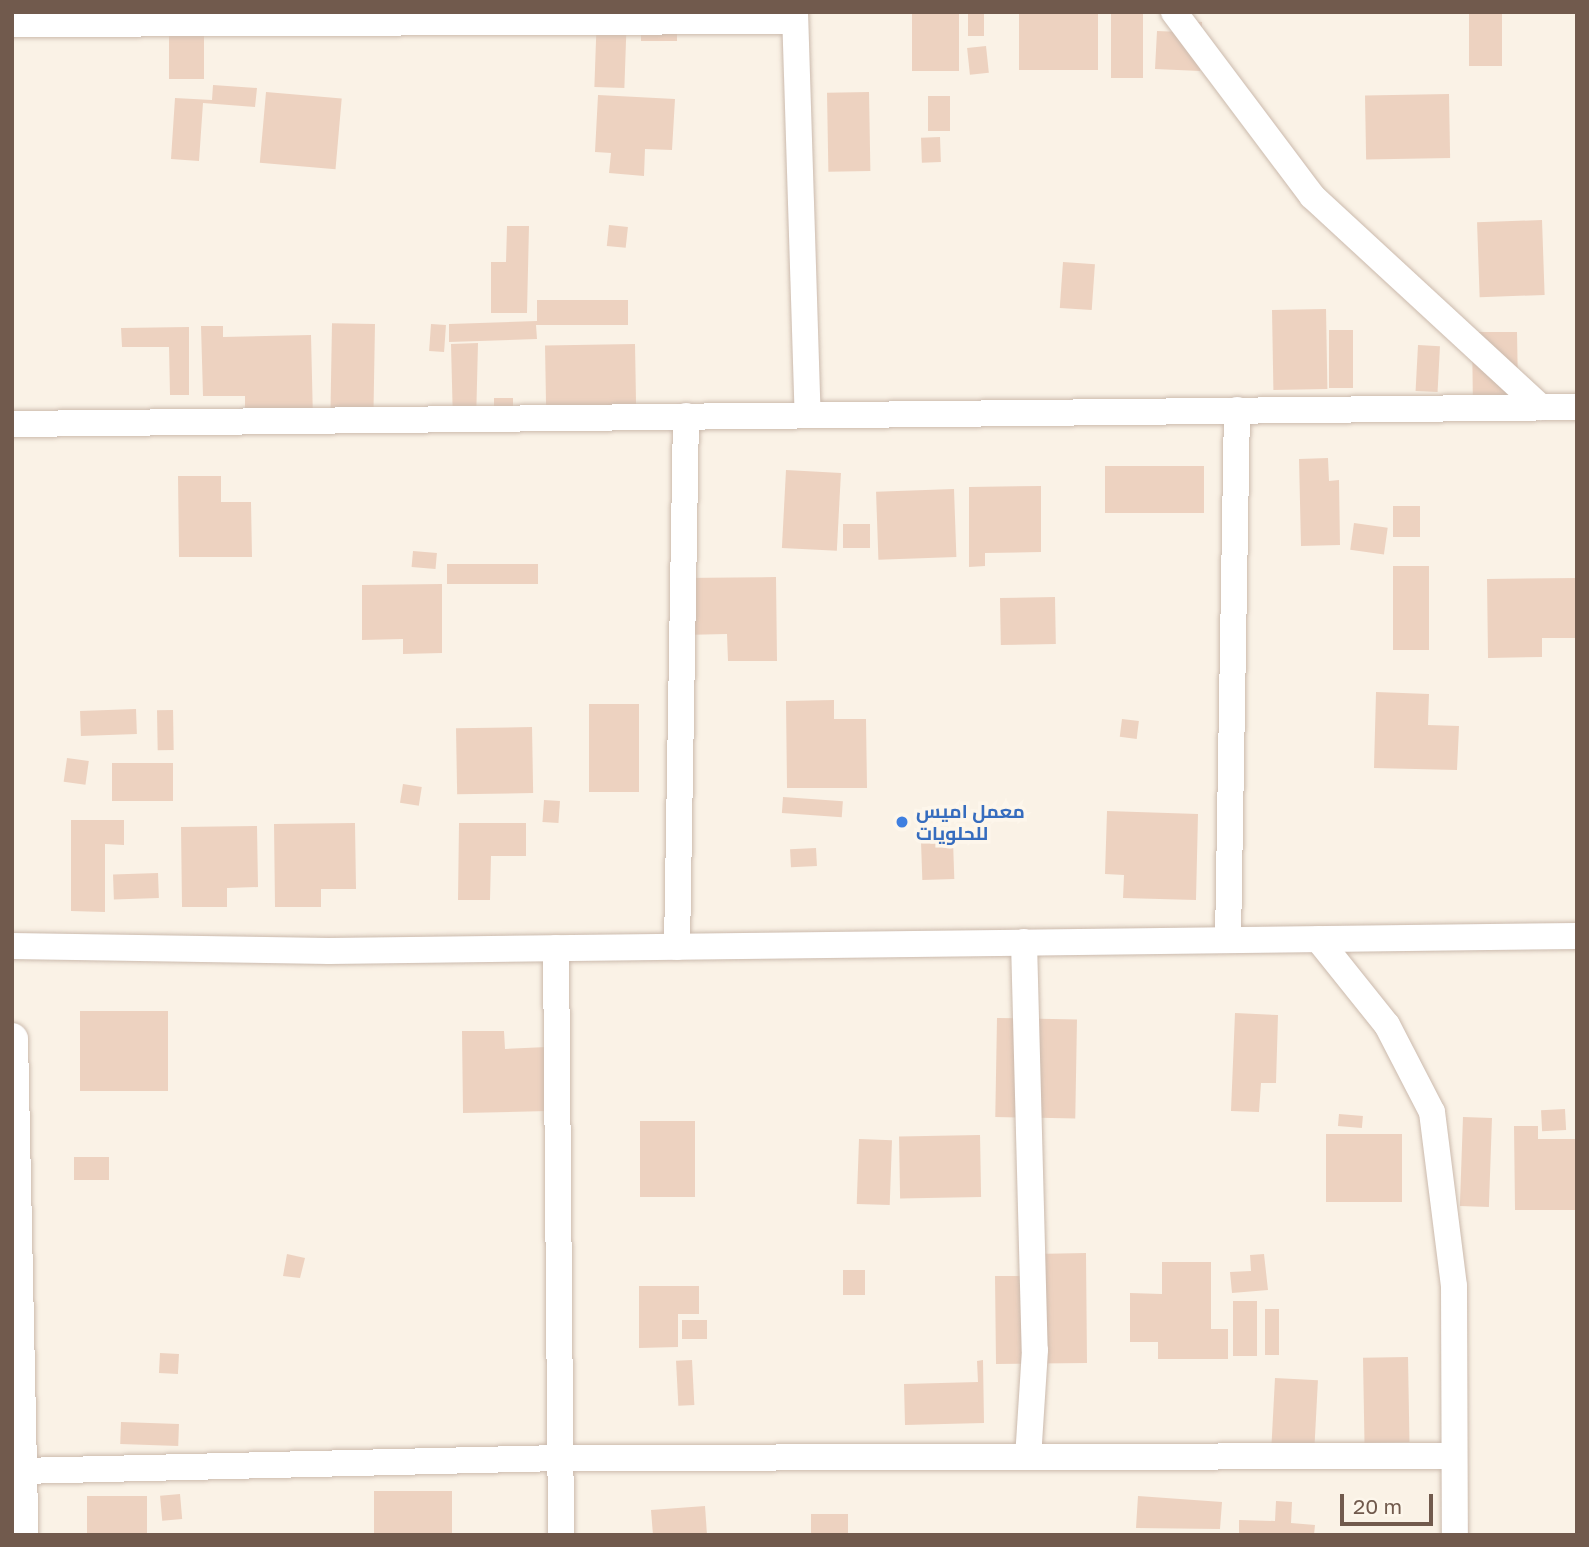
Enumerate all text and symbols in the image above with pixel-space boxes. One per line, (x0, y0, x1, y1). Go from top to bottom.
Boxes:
place label: معمل اميس للحلويات (916, 800, 1025, 844)
marker: معمل اميس للحلويات (894, 814, 910, 830)
scale bar (1344, 1480, 1437, 1524)
text: 20 m (1353, 1493, 1402, 1519)

